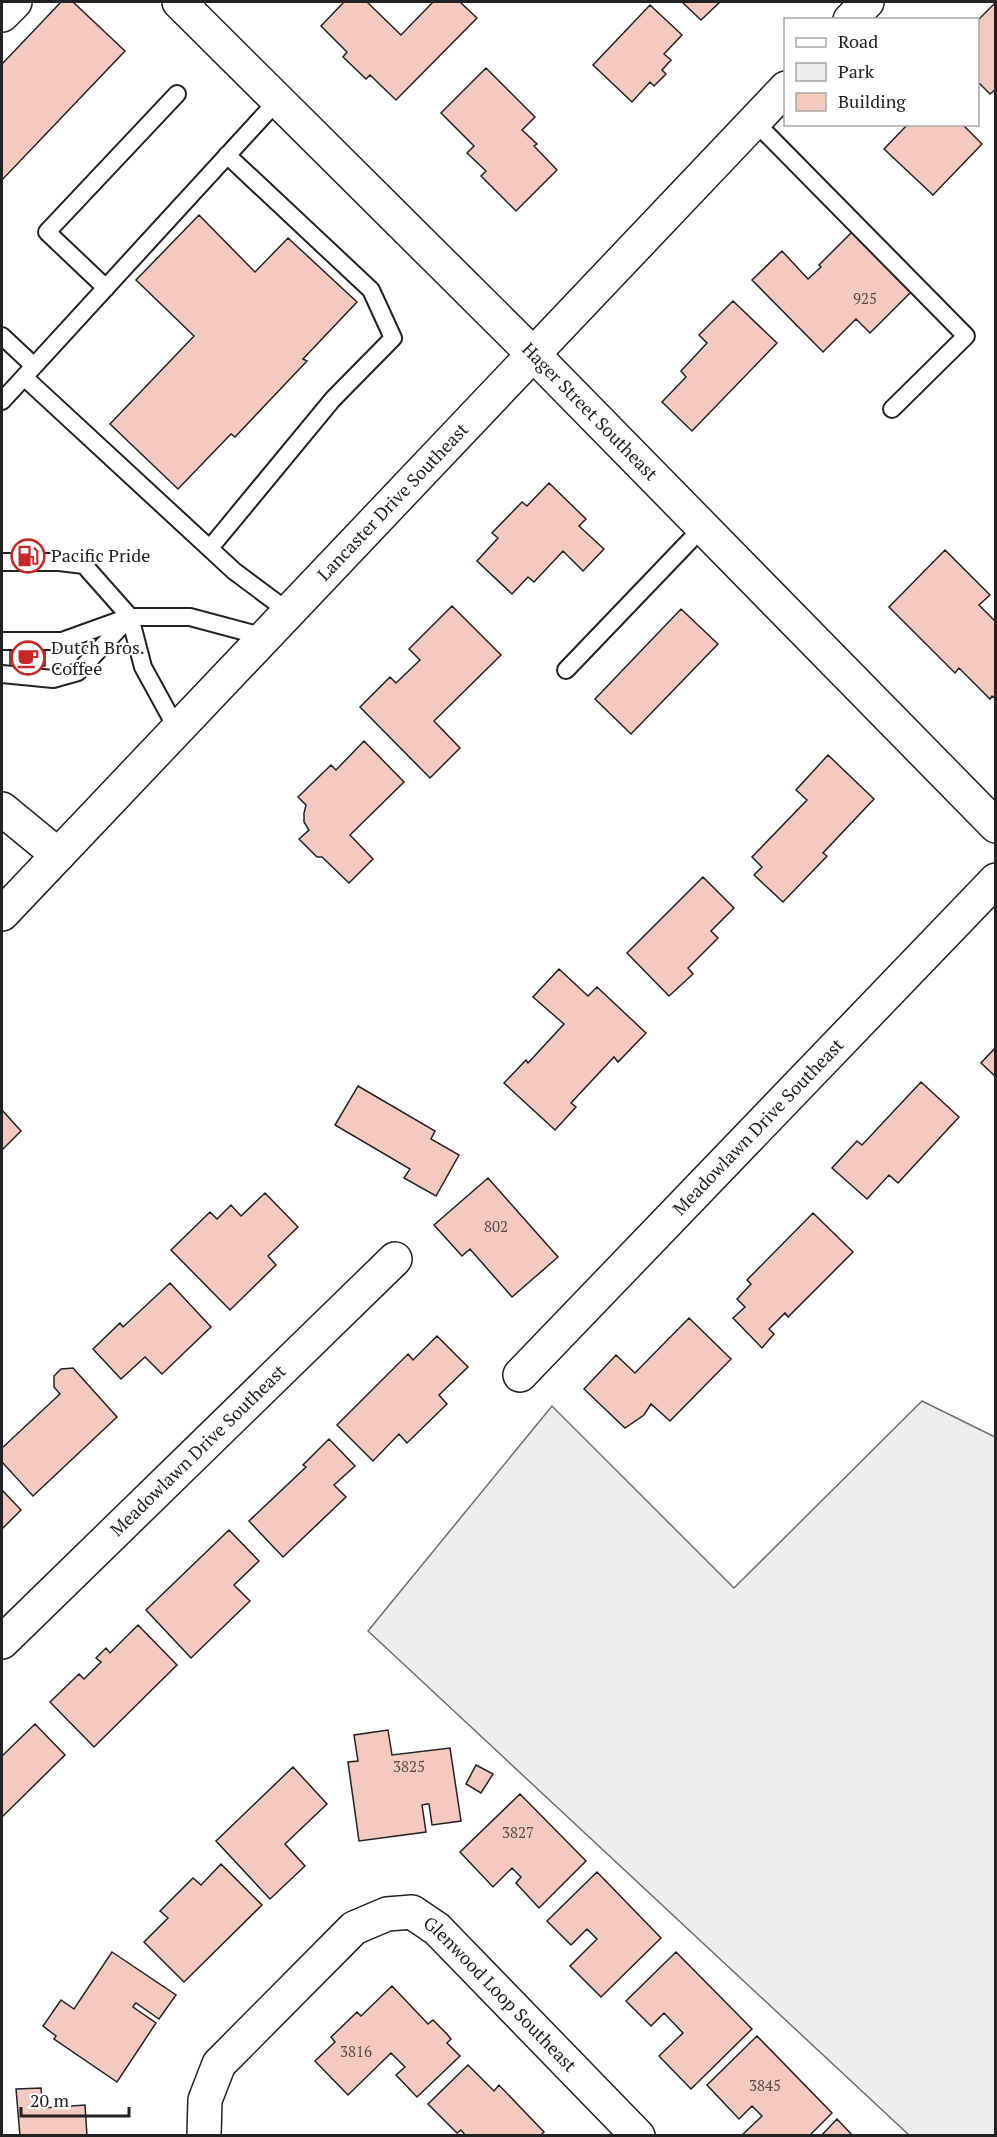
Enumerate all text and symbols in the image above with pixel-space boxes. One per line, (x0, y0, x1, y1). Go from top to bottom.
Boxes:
legend (784, 18, 979, 126)
text: Road (838, 29, 878, 53)
text: Park (838, 59, 875, 83)
text: Building (838, 89, 906, 113)
house number: 925 (853, 288, 877, 308)
street label: Hager Street Southeast (517, 337, 664, 485)
street label: Lancaster Drive Southeast (312, 417, 473, 585)
fuel station icon: Pacific Pride (10, 538, 46, 574)
place label: Pacific Pride (51, 543, 150, 567)
place label: Dutch Bros. Coffee (51, 635, 145, 680)
cafe icon: Dutch Bros. Coffee (10, 640, 46, 676)
street label: Meadowlawn Drive Southeast (667, 1033, 849, 1220)
house number: 802 (484, 1216, 508, 1236)
street label: Meadowlawn Drive Southeast (104, 1359, 291, 1541)
house number: 3825 (393, 1756, 425, 1776)
house number: 3827 (502, 1822, 534, 1842)
street label: Glenwood Loop Southeast (419, 1910, 582, 2077)
house number: 3816 (340, 2041, 372, 2061)
house number: 3845 (749, 2075, 781, 2095)
scale bar (21, 2080, 129, 2118)
text: 20 m (30, 2088, 70, 2112)

